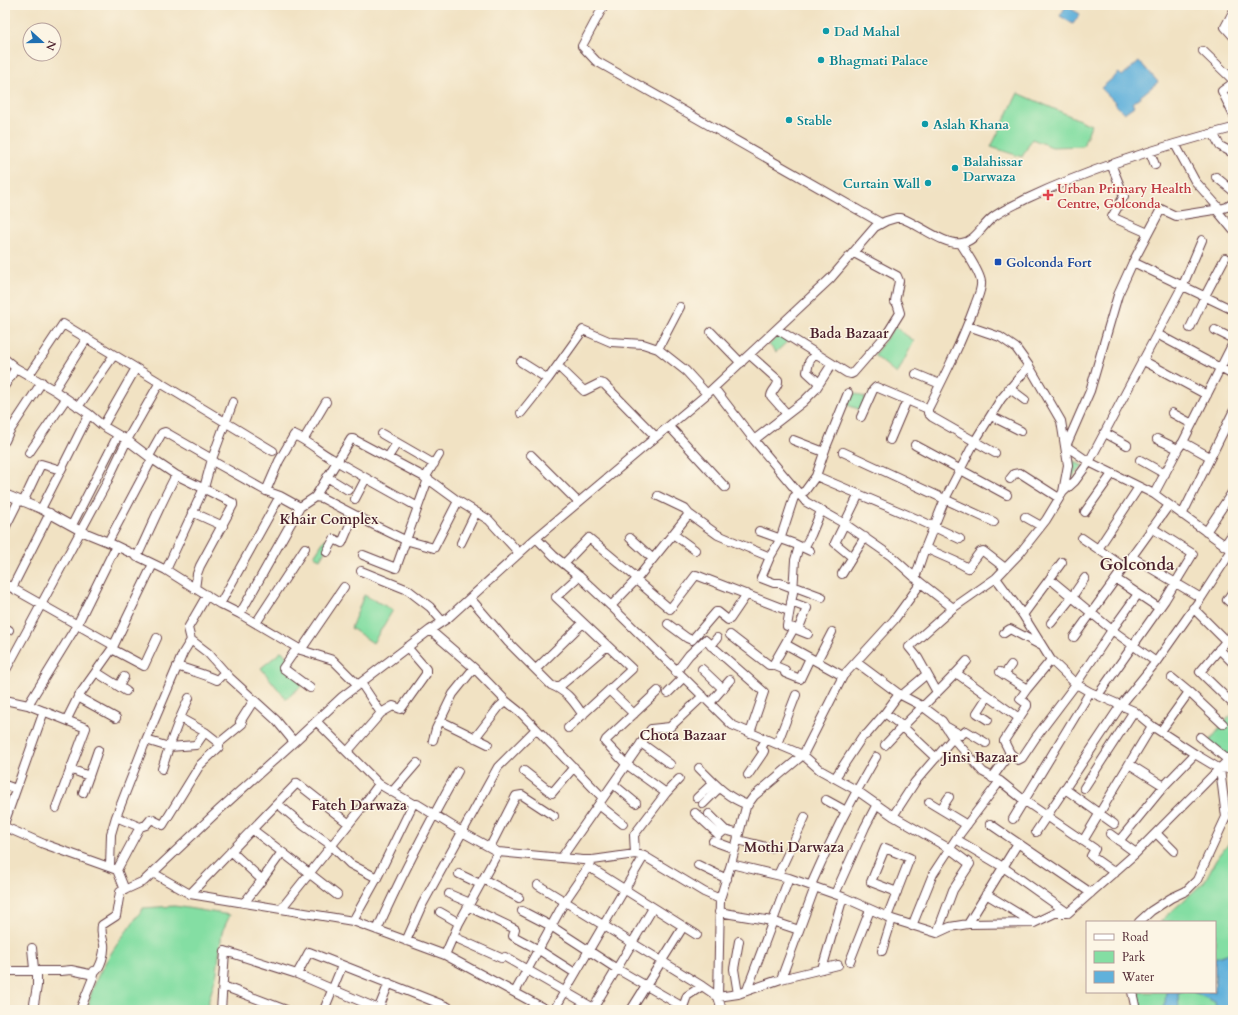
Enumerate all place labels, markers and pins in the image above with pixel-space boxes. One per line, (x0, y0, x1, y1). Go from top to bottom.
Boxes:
place label: Dad Mahal (834, 23, 900, 41)
marker: Dad Mahal (821, 26, 831, 36)
place label: Bhagmati Palace (829, 52, 928, 70)
marker: Bhagmati Palace (816, 55, 826, 65)
place label: Stable (797, 112, 832, 130)
marker: Stable (784, 115, 794, 125)
place label: Aslah Khana (933, 116, 1010, 134)
marker: Aslah Khana (920, 119, 930, 129)
place label: Balahissar Darwaza (963, 153, 1023, 186)
marker: Balahissar Darwaza (950, 163, 960, 173)
place label: Curtain Wall (843, 175, 920, 193)
marker: Curtain Wall (923, 178, 933, 188)
place label: Urban Primary Health Centre, Golconda (1057, 180, 1192, 213)
marker: Urban Primary Health Centre, Golconda (1042, 189, 1054, 201)
place label: Golconda Fort (1006, 254, 1092, 272)
marker: Golconda Fort (993, 257, 1003, 267)

